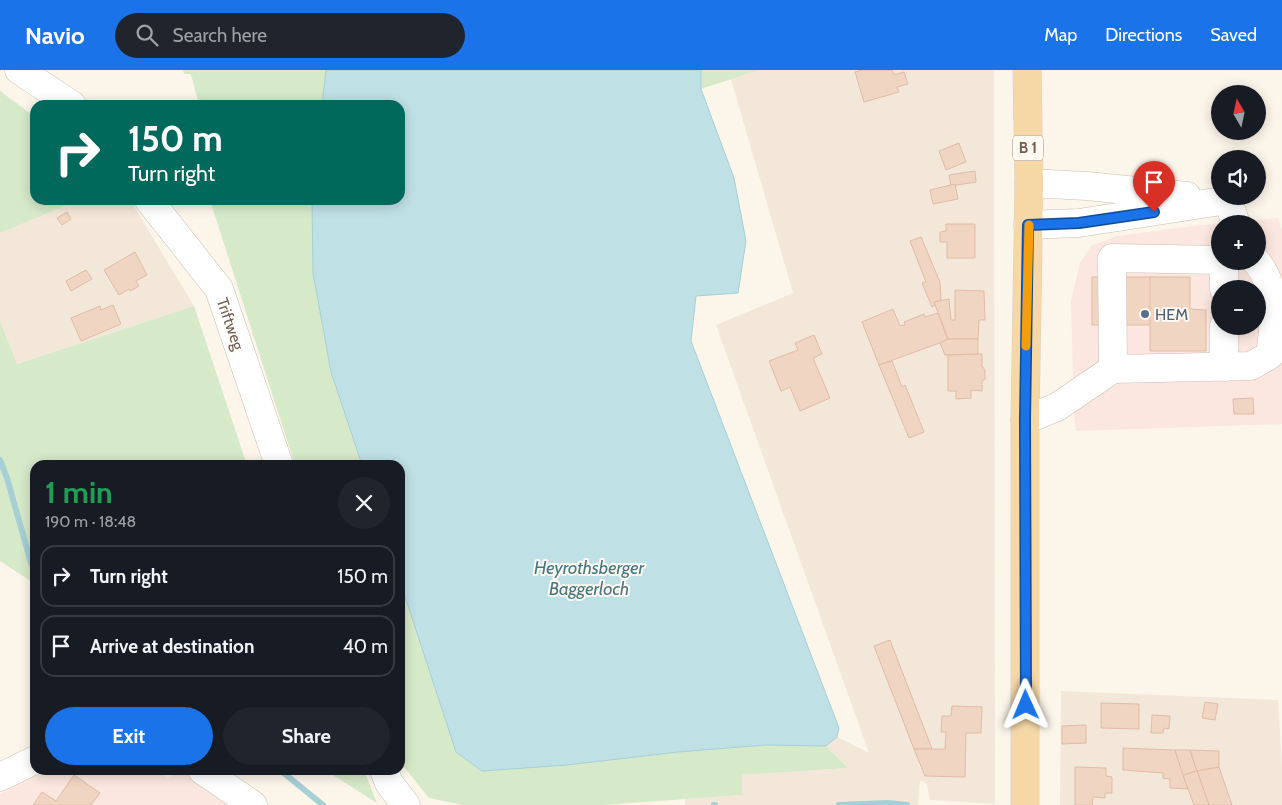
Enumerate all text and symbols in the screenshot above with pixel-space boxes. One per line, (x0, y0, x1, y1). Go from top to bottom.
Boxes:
search box (115, 13, 465, 58)
text: Navio (25, 21, 85, 50)
icon: search (133, 21, 161, 49)
text: Search here (173, 24, 267, 47)
text: Map (1044, 24, 1077, 46)
text: Directions (1105, 24, 1182, 46)
text: Saved (1210, 24, 1257, 46)
north arrow (1211, 85, 1266, 140)
map controls (1211, 85, 1266, 335)
text: 150 m (128, 117, 223, 160)
icon: right (45, 120, 110, 185)
road number: B 1 (1013, 136, 1043, 160)
button: sound (1211, 150, 1266, 205)
text: Turn right (128, 160, 215, 187)
pin (1133, 161, 1175, 212)
icon: arrive (1140, 168, 1168, 196)
button: + (1211, 215, 1266, 270)
button: − (1211, 280, 1266, 335)
street label: Triftweg (213, 295, 249, 353)
place label: HEM (1155, 305, 1188, 324)
marker: HEM (1139, 308, 1151, 320)
text: 1 min (45, 474, 113, 511)
button: close (338, 477, 390, 529)
text: 190 m · 18:48 (45, 512, 136, 531)
water label: Heyrothsberger Baggerloch (534, 557, 645, 600)
icon: right (47, 562, 75, 590)
text: Turn right (90, 565, 168, 588)
text: 150 m (337, 565, 388, 588)
icon: arrive (47, 632, 75, 660)
text: Arrive at destination (90, 635, 254, 658)
text: 40 m (343, 635, 388, 658)
position arrow (999, 678, 1051, 730)
button: Exit (45, 707, 213, 765)
button: Share (223, 707, 390, 765)

